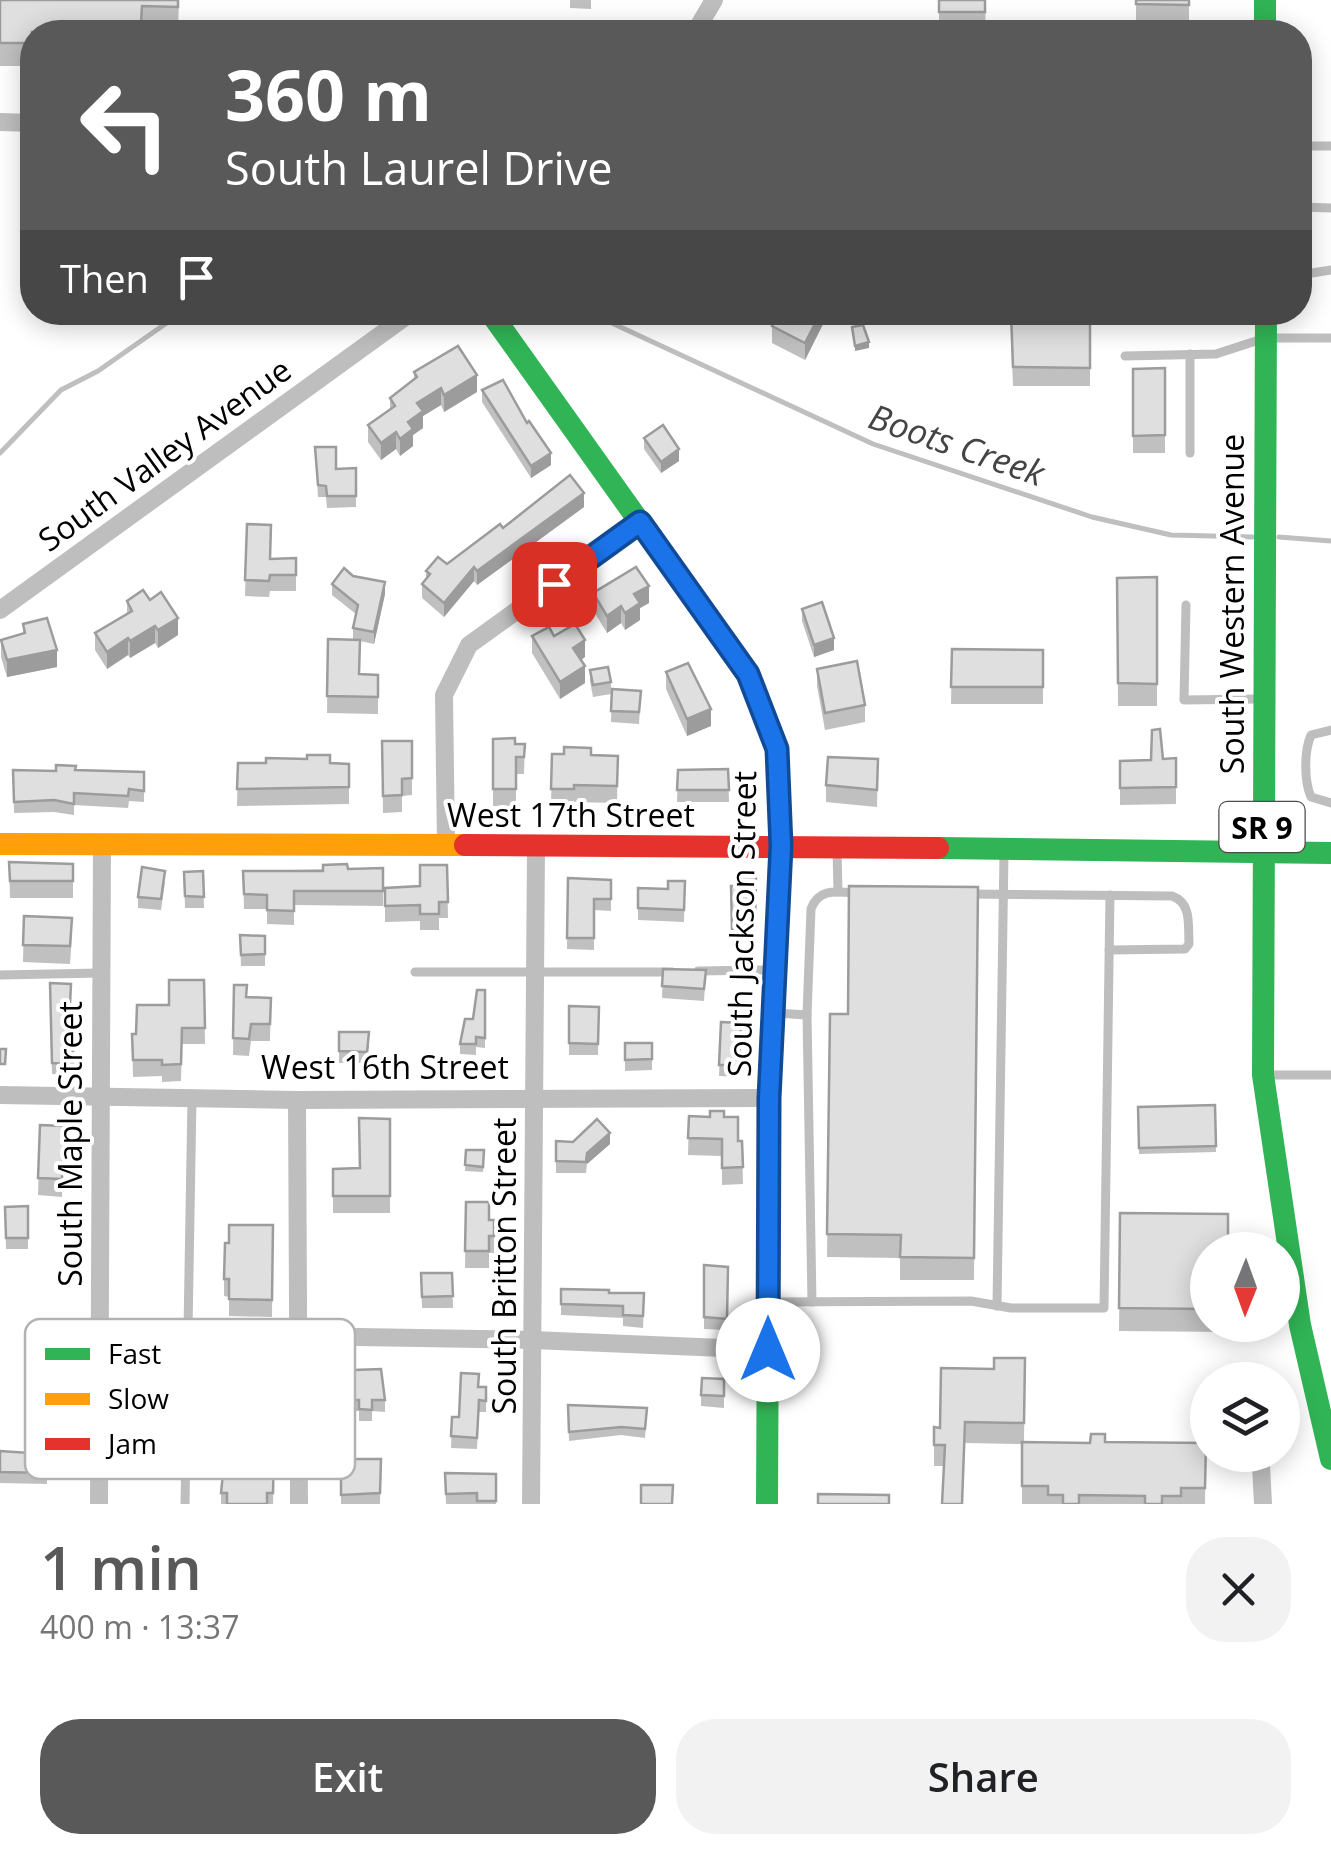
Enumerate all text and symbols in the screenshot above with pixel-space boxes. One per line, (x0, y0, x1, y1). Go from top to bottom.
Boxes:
text: 360 m (225, 46, 432, 142)
icon: left (60, 60, 190, 190)
text: South Laurel Drive (225, 137, 613, 198)
icon: arrive (169, 250, 224, 305)
text: Then (60, 252, 149, 304)
street label: South Valley Avenue (29, 348, 299, 560)
water label: Boots Creek (863, 392, 1053, 497)
street label: South Western Avenue (1210, 434, 1253, 774)
pin (512, 542, 597, 627)
icon: arrive (527, 557, 582, 612)
street label: South Jackson Street (717, 771, 765, 1077)
street label: West 17th Street (447, 793, 695, 836)
road number: SR 9 (1220, 802, 1304, 852)
street label: South Maple Street (48, 1001, 91, 1287)
street label: West 16th Street (261, 1045, 509, 1088)
street label: South Britton Street (482, 1118, 525, 1414)
north arrow (1190, 1232, 1300, 1342)
map controls (1190, 1232, 1300, 1472)
position arrow (716, 1298, 820, 1402)
legend (25, 1319, 355, 1479)
text: Fast (108, 1334, 161, 1372)
button: layers (1190, 1362, 1300, 1472)
text: Slow (108, 1379, 169, 1417)
text: Jam (105, 1424, 157, 1462)
text: 1 min (40, 1526, 202, 1608)
button: close (1186, 1537, 1291, 1642)
text: 400 m · 13:37 (40, 1605, 239, 1648)
button: Exit (40, 1719, 656, 1834)
button: Share (676, 1719, 1291, 1834)

